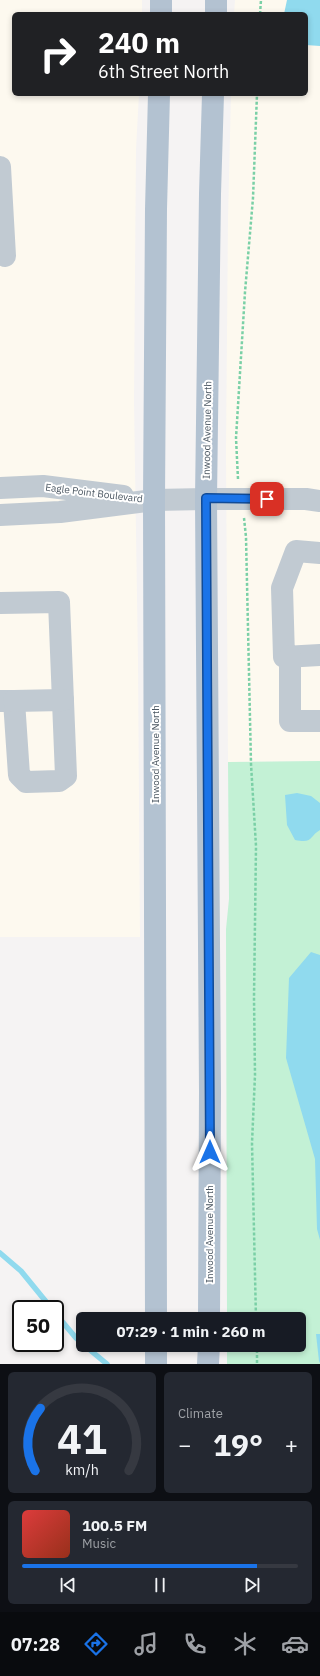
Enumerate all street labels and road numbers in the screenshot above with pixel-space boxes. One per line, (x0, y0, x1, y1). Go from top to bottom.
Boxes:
street label: Inwood Avenue North (200, 381, 214, 479)
street label: Eagle Point Boulevard (45, 481, 143, 505)
street label: Inwood Avenue North (149, 705, 162, 803)
street label: Inwood Avenue North (203, 1185, 216, 1283)

